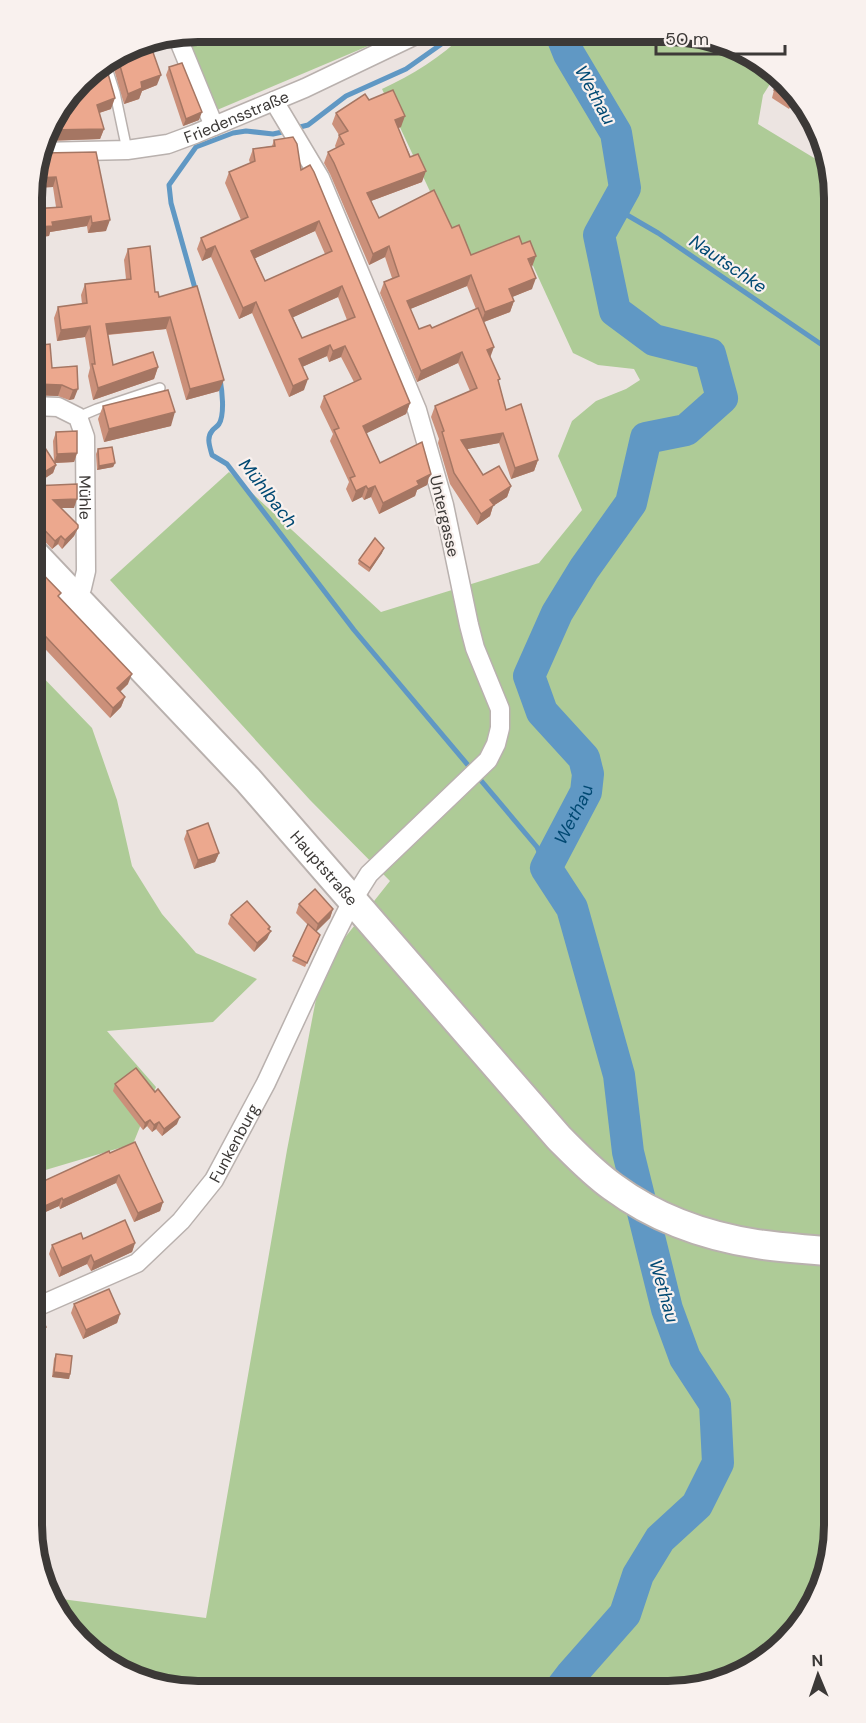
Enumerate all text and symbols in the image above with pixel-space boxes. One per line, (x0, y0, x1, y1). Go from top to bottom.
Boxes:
scale bar (656, 18, 785, 56)
text: 50 m (665, 27, 709, 51)
water label: Wethau (569, 61, 621, 129)
street label: Friedensstraße (181, 86, 292, 148)
water label: Nautschke (685, 229, 771, 299)
water label: Mühlbach (233, 453, 303, 533)
street label: Untergasse (425, 473, 464, 559)
street label: Mühle (74, 475, 96, 520)
water label: Wethau (548, 784, 599, 849)
street label: Hauptstraße (286, 826, 362, 910)
street label: Funkenburg (205, 1100, 264, 1186)
water label: Wethau (644, 1257, 684, 1325)
north arrow (788, 1645, 848, 1705)
text: N (811, 1650, 824, 1671)

